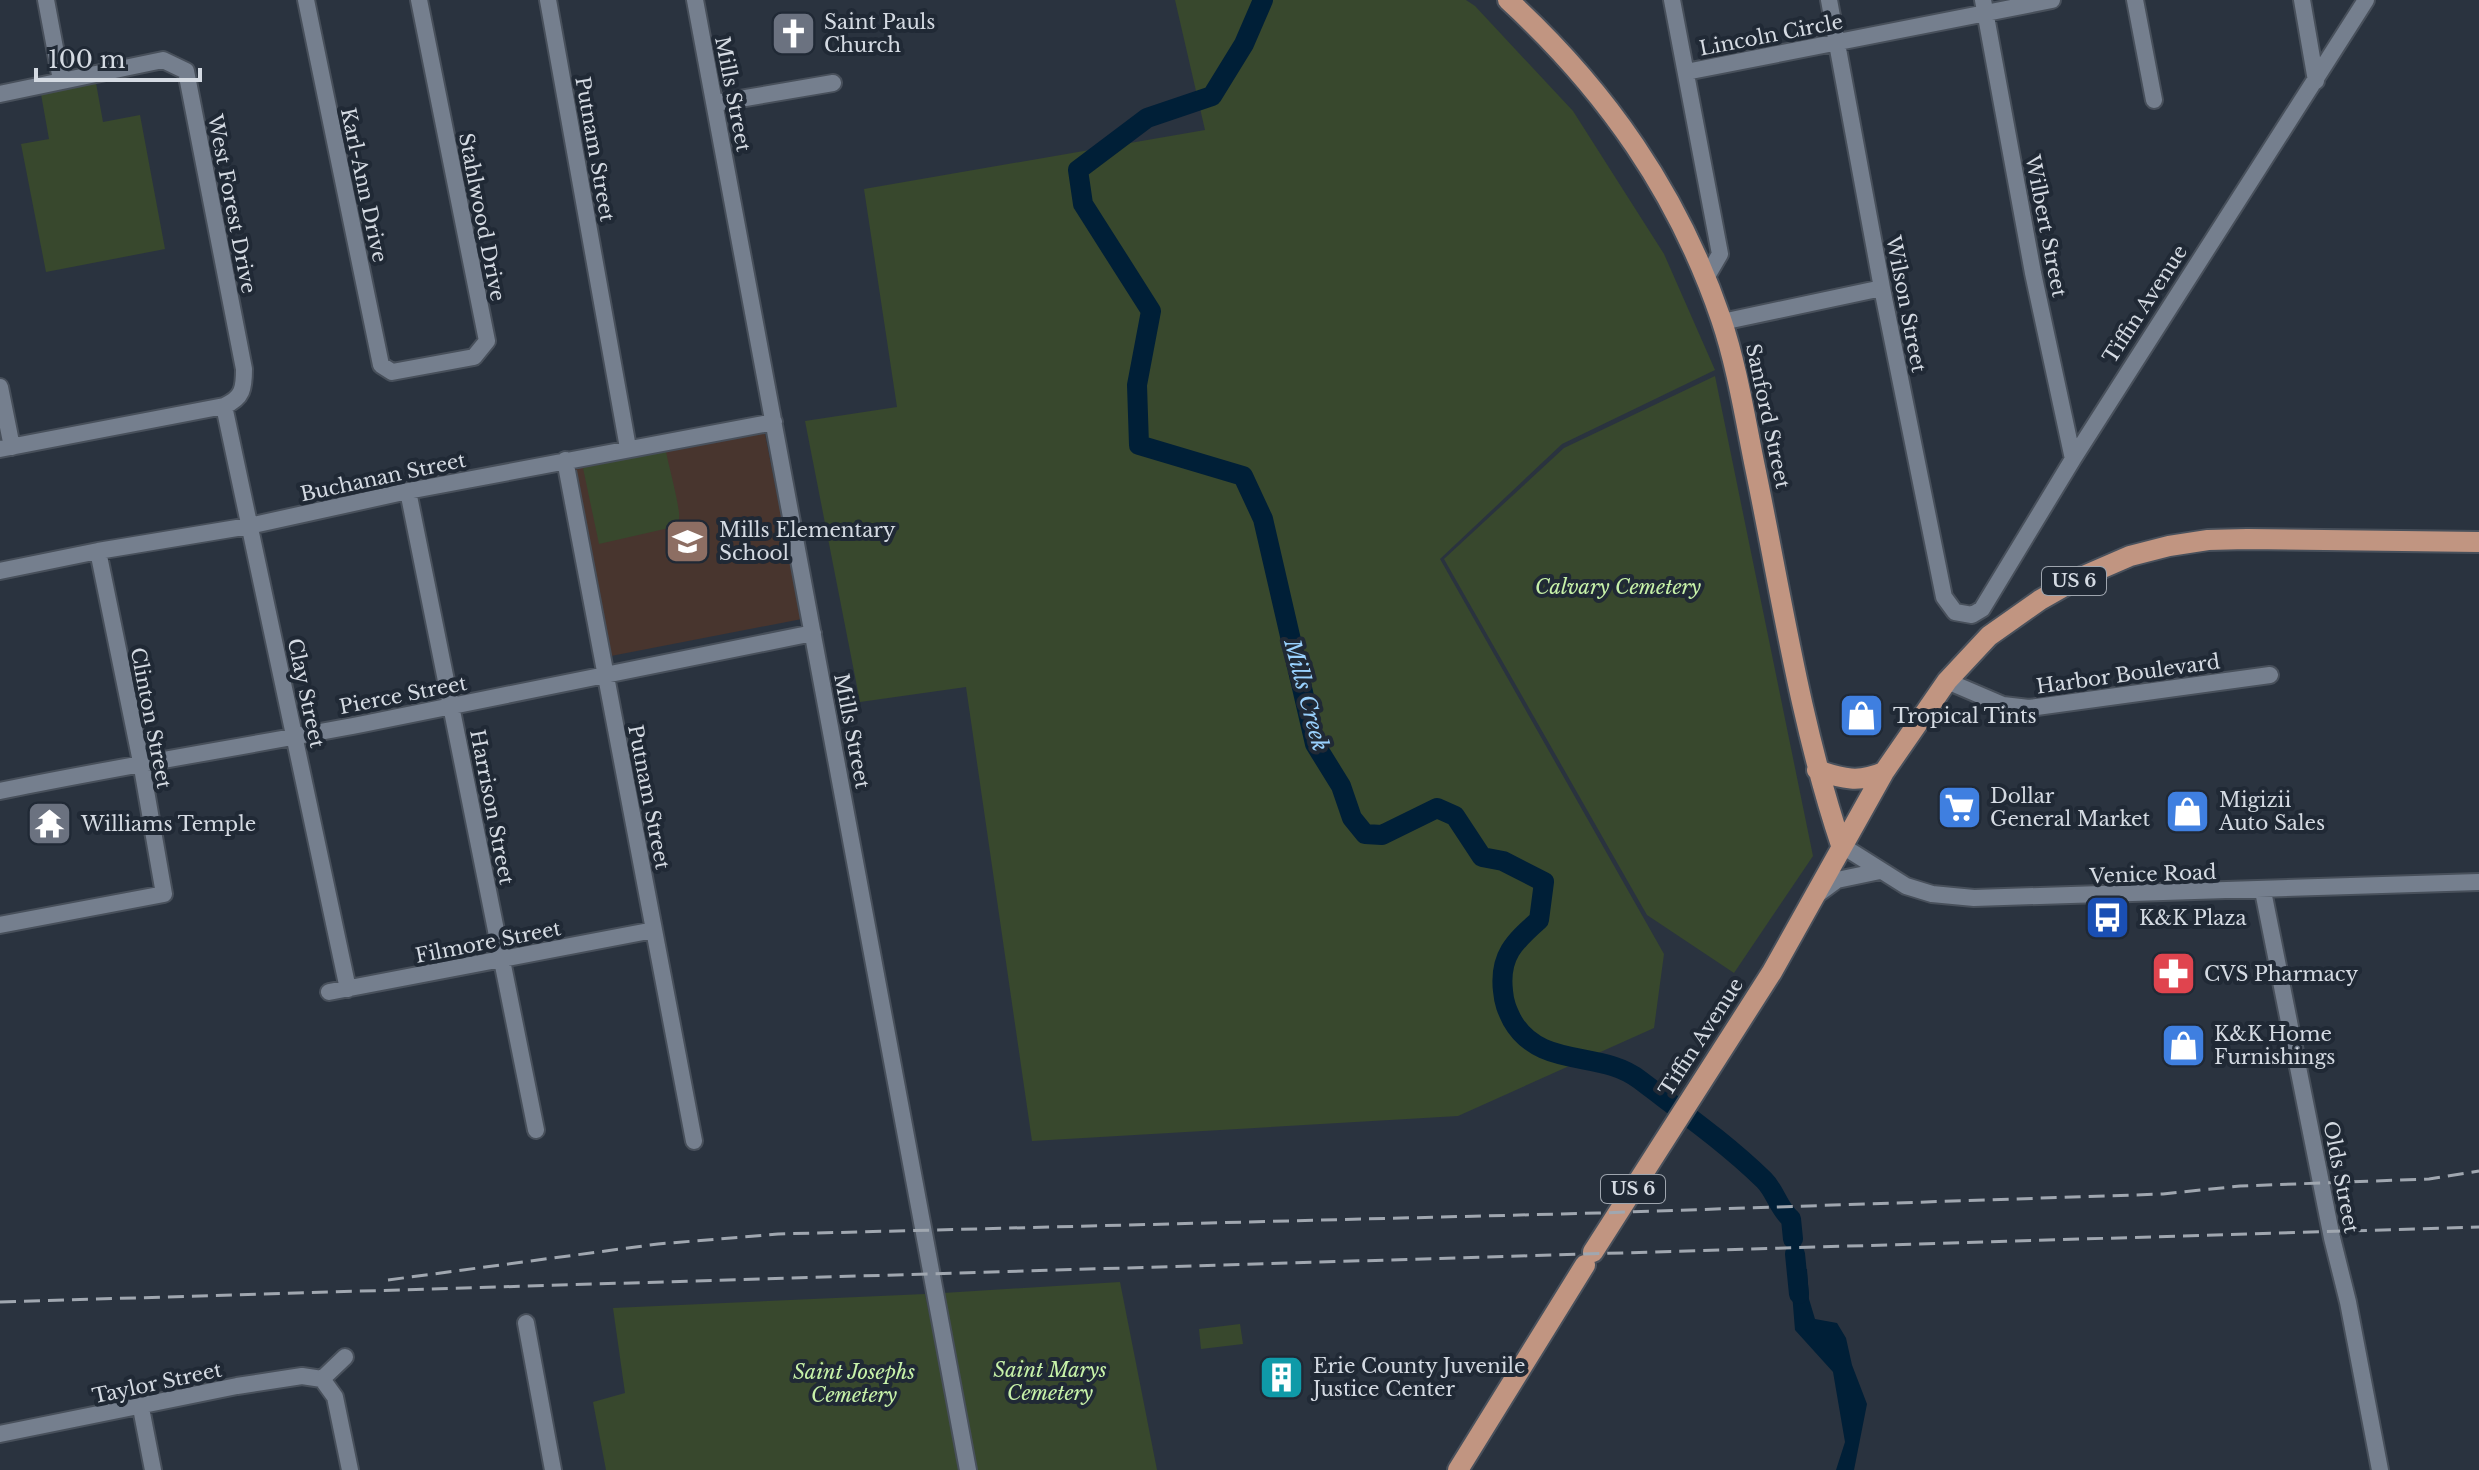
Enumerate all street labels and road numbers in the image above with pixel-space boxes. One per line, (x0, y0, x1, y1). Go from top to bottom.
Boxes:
street label: Lincoln Circle (1697, 9, 1845, 61)
street label: Mills Street (710, 34, 756, 154)
street label: Putnam Street (570, 75, 620, 224)
street label: Karl-Ann Drive (336, 105, 392, 265)
street label: West Forest Drive (203, 111, 261, 296)
street label: Stahlwood Drive (454, 131, 510, 303)
street label: Wilbert Street (2020, 152, 2072, 299)
street label: Wilson Street (1881, 233, 1931, 375)
street label: Tiffin Avenue (2098, 240, 2192, 368)
street label: Sanford Street (1741, 341, 1795, 491)
street label: Buchanan Street (298, 448, 468, 506)
road number: US 6 (2042, 567, 2106, 595)
street label: Clay Street (283, 636, 329, 750)
street label: Clinton Street (126, 645, 177, 791)
street label: Harbor Boulevard (2034, 649, 2222, 699)
street label: Pierce Street (337, 671, 469, 719)
street label: Mills Street (829, 671, 875, 791)
street label: Putnam Street (623, 723, 675, 872)
street label: Harrison Street (465, 727, 519, 887)
street label: Venice Road (2088, 860, 2217, 888)
street label: Filmore Street (413, 916, 563, 968)
street label: Tiffin Avenue (1654, 973, 1748, 1101)
street label: Olds Street (2318, 1119, 2364, 1236)
road number: US 6 (1601, 1175, 1665, 1203)
street label: Taylor Street (90, 1357, 224, 1408)

